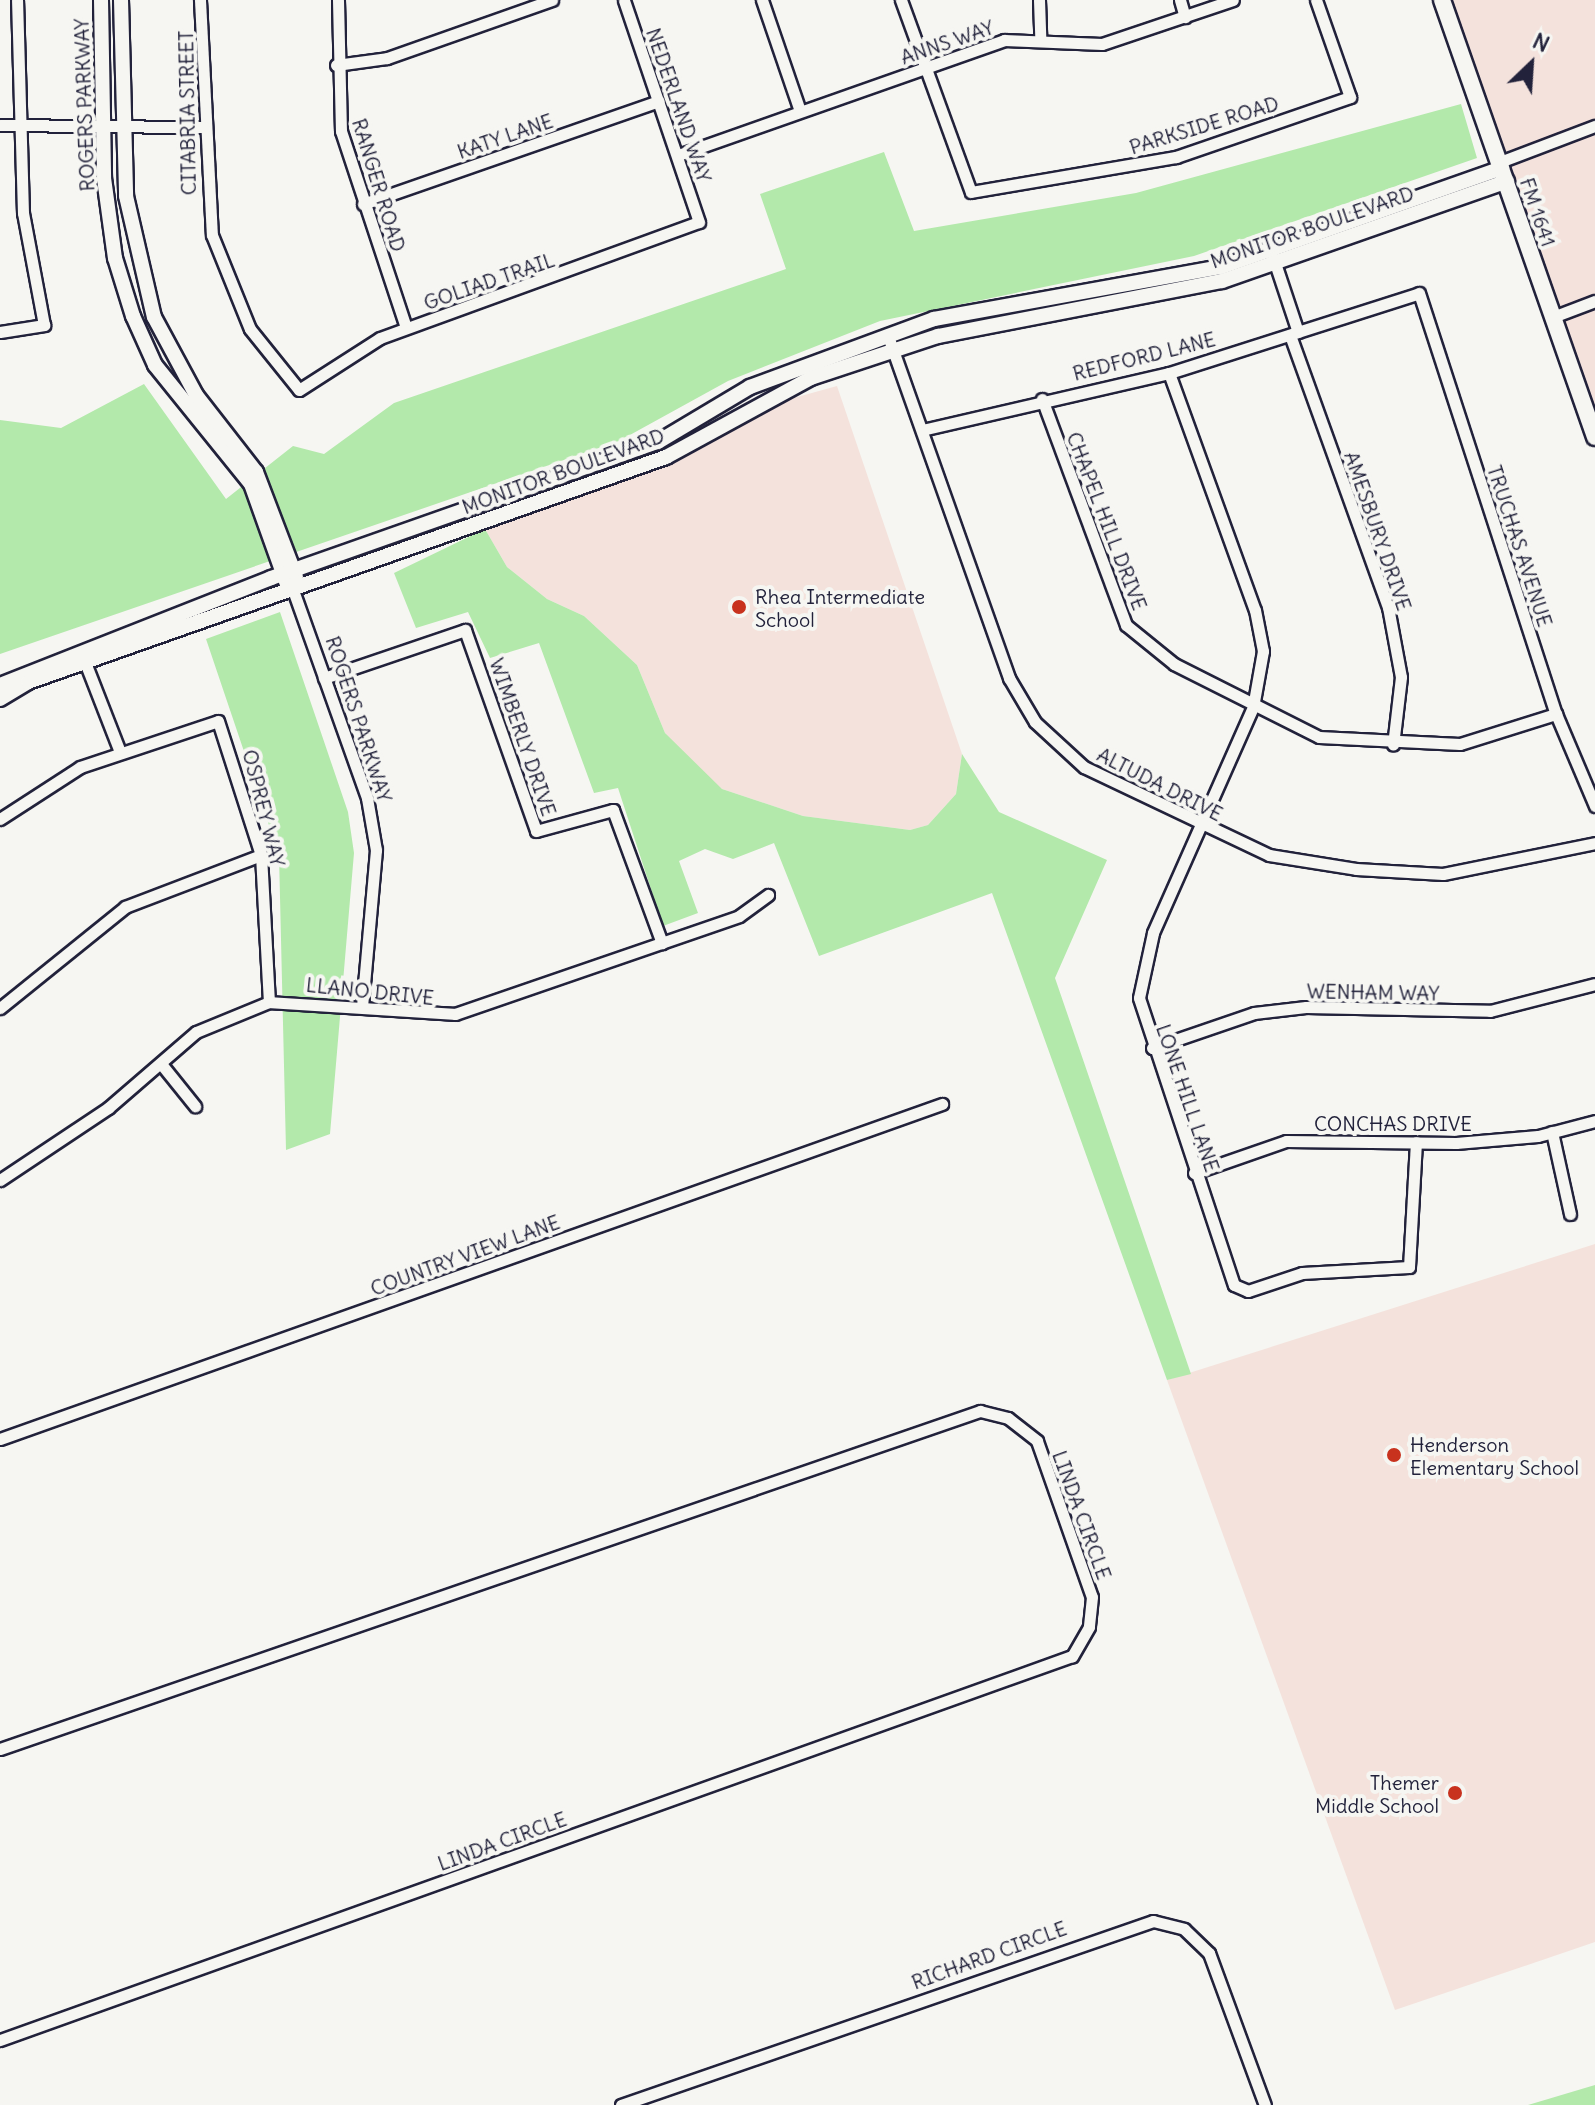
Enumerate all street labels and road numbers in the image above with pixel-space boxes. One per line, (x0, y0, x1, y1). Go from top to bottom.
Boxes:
street label: ANNS WAY (897, 15, 997, 69)
street label: ROGERS PARKWAY (69, 18, 99, 192)
street label: NEDERLAND WAY (641, 25, 717, 185)
street label: CITABRIA STREET (174, 30, 200, 196)
street label: PARKSIDE ROAD (1126, 91, 1282, 159)
street label: KATY LANE (454, 108, 556, 164)
street label: RANGER ROAD (347, 115, 411, 255)
street label: FM 1641 (1515, 174, 1561, 250)
street label: MONITOR BOULEVARD (1207, 181, 1417, 273)
street label: GOLIAD TRAIL (420, 247, 558, 315)
street label: REDFORD LANE (1070, 327, 1218, 385)
street label: MONITOR BOULEVARD (459, 423, 667, 519)
street label: CHAPEL HILL DRIVE (1062, 428, 1152, 614)
street label: AMESBURY DRIVE (1339, 448, 1417, 614)
street label: TRUCHAS AVENUE (1483, 462, 1557, 630)
street label: ROGERS PARKWAY (321, 633, 397, 805)
street label: WIMBERLY DRIVE (485, 655, 561, 819)
street label: ALTUDA DRIVE (1093, 742, 1227, 826)
street label: OSPREY WAY (238, 747, 290, 869)
street label: LLANO DRIVE (305, 972, 435, 1010)
street label: WENHAM WAY (1306, 979, 1440, 1005)
street label: LONE HILL LANE (1151, 1021, 1225, 1175)
street label: CONCHAS DRIVE (1314, 1111, 1472, 1135)
street label: COUNTRY VIEW LANE (367, 1210, 563, 1300)
street label: LINDA CIRCLE (1048, 1447, 1116, 1583)
street label: LINDA CIRCLE (434, 1807, 570, 1875)
street label: RICHARD CIRCLE (908, 1916, 1070, 1994)

